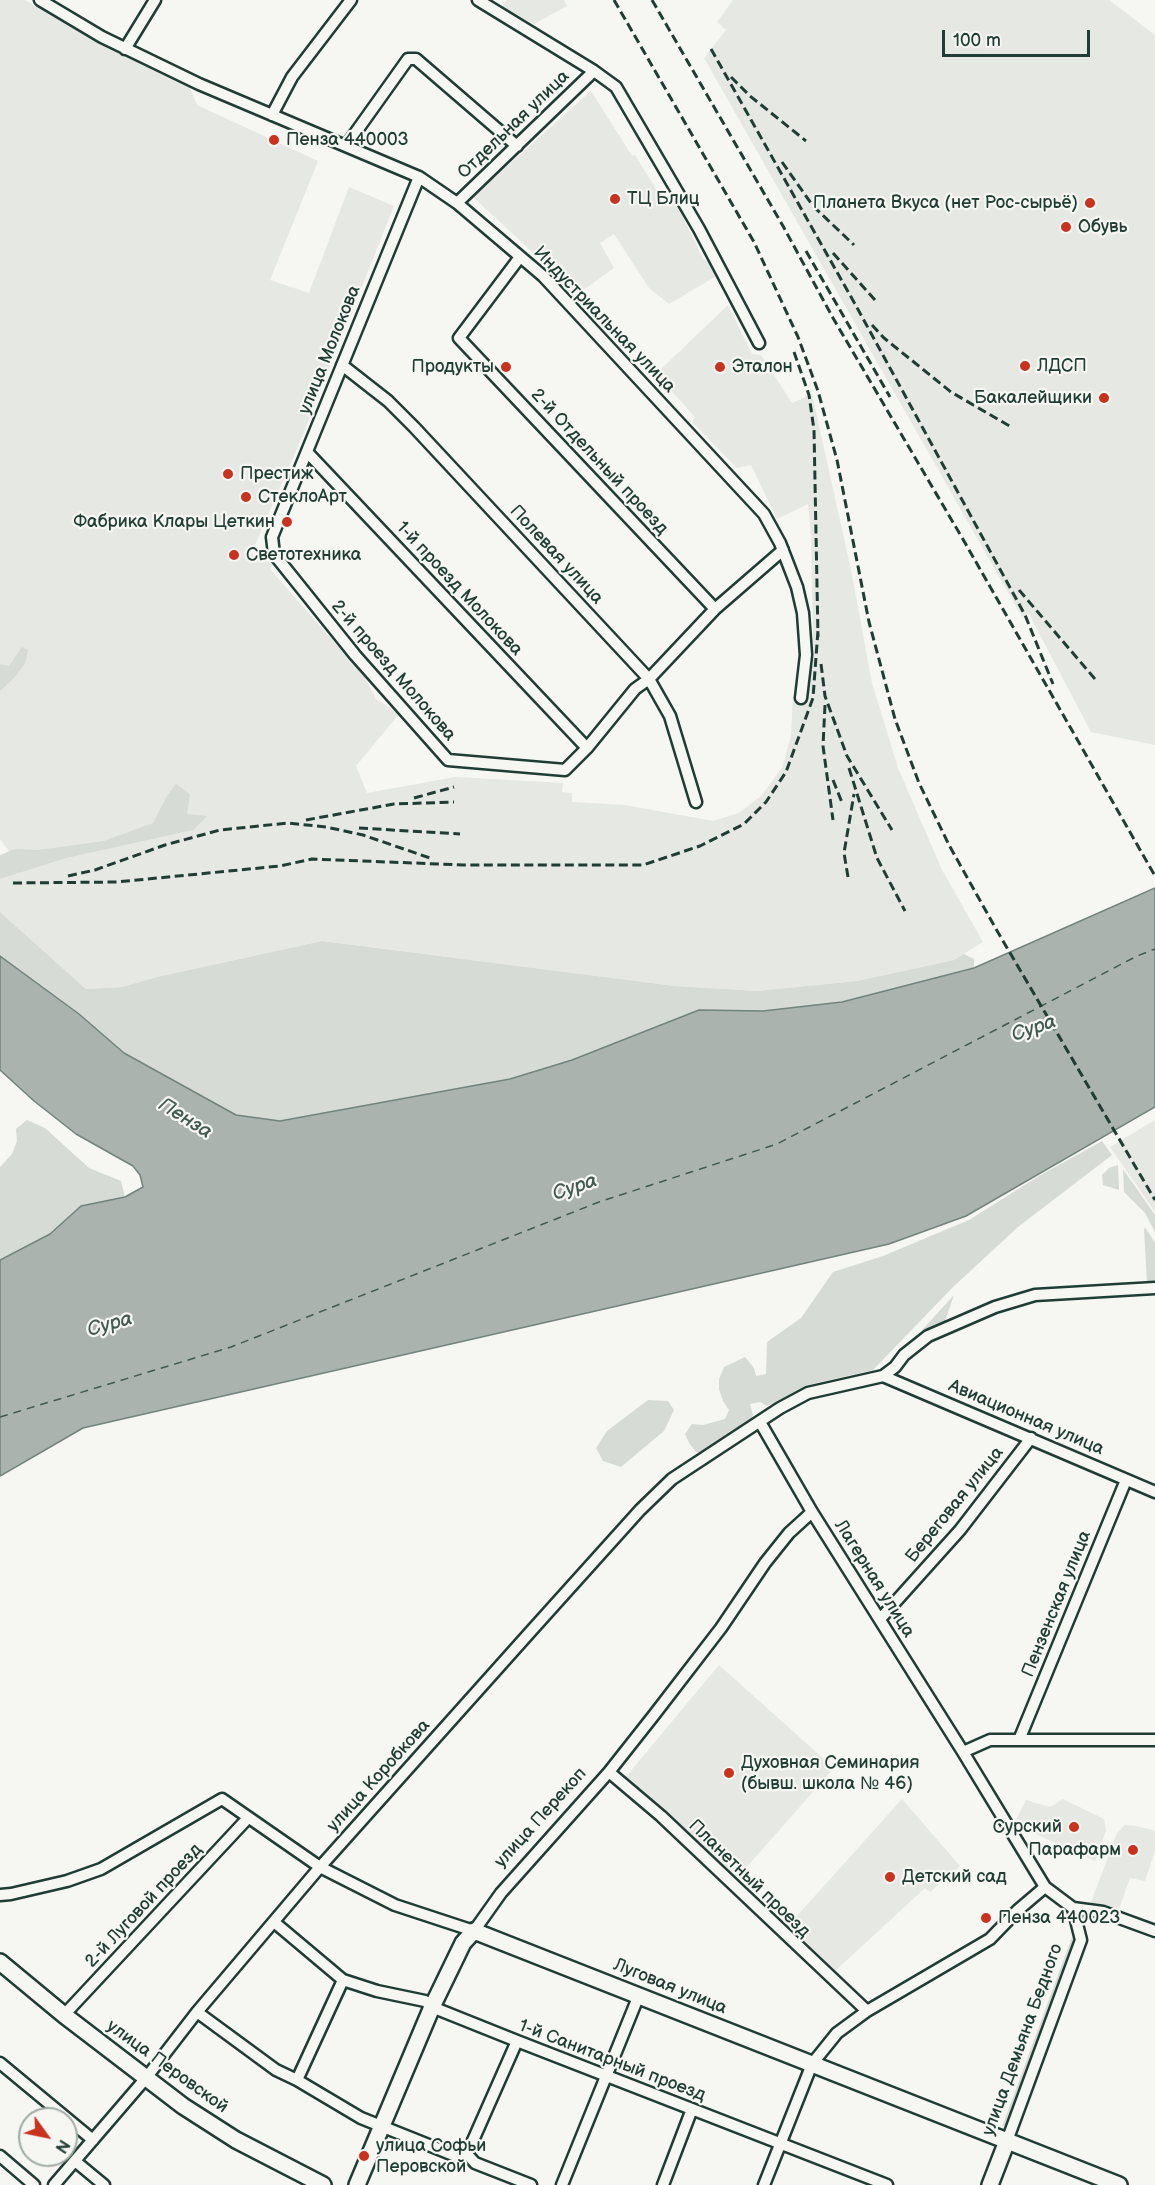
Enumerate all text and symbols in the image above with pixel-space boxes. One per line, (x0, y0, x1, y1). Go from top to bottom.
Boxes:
scale bar (945, 18, 1094, 56)
text: 100 m (953, 30, 1001, 51)
street label: Отдельная улица (454, 66, 574, 184)
place label: Пенза 440003 (286, 129, 409, 151)
marker: Пенза 440003 (267, 133, 281, 147)
place label: ТЦ Блиц (627, 188, 699, 210)
marker: ТЦ Блиц (608, 192, 622, 206)
place label: Планета Вкуса (нет Рос-сырьё) (813, 192, 1078, 214)
marker: Планета Вкуса (нет Рос-сырьё) (1083, 196, 1097, 210)
place label: Обувь (1078, 216, 1127, 238)
marker: Обувь (1059, 220, 1073, 234)
street label: Индустриальная улица (528, 242, 680, 398)
street label: улица Молокова (294, 282, 366, 418)
place label: ЛДСП (1037, 355, 1087, 377)
place label: Продукты (411, 356, 494, 378)
place label: Эталон (732, 356, 793, 378)
marker: ЛДСП (1018, 359, 1032, 373)
marker: Продукты (499, 360, 513, 374)
marker: Эталон (713, 360, 727, 374)
street label: 2-й Отдельный проезд (526, 385, 672, 539)
place label: Бакалейщики (974, 387, 1092, 409)
marker: Бакалейщики (1097, 391, 1111, 405)
place label: Престиж (240, 463, 313, 485)
marker: Престиж (221, 467, 235, 481)
place label: СтеклоАрт (258, 486, 347, 508)
marker: СтеклоАрт (239, 490, 253, 504)
street label: Полевая улица (505, 501, 607, 609)
place label: Фабрика Клары Цеткин (73, 511, 275, 533)
marker: Фабрика Клары Цеткин (280, 515, 294, 529)
street label: 1-й проезд Молокова (391, 517, 527, 661)
place label: Светотехника (246, 544, 361, 566)
marker: Светотехника (227, 548, 241, 562)
street label: 2-й проезд Молокова (326, 596, 460, 746)
water label: Сура (1008, 1010, 1060, 1048)
water label: Пенза (154, 1093, 216, 1145)
water label: Сура (549, 1169, 601, 1207)
water label: Сура (85, 1307, 135, 1343)
street label: Авиационная улица (945, 1375, 1107, 1461)
street label: Береговая улица (901, 1442, 1009, 1568)
street label: Лагерная улица (829, 1516, 919, 1642)
street label: Пензенская улица (1018, 1528, 1096, 1680)
street label: улица Коробкова (323, 1715, 435, 1837)
place label: Духовная Семинария (бывш. школа № 46) (741, 1752, 920, 1794)
street label: улица Перекоп (490, 1763, 592, 1873)
marker: Духовная Семинария (бывш. школа № 46) (722, 1766, 736, 1780)
street label: Планетный проезд (684, 1815, 814, 1943)
place label: Сурский (993, 1816, 1062, 1838)
marker: Сурский (1067, 1820, 1081, 1834)
place label: Парафарм (1028, 1839, 1121, 1861)
street label: 2-й Луговой проезд (81, 1840, 207, 1972)
marker: Парафарм (1126, 1843, 1140, 1857)
place label: Детский сад (902, 1866, 1007, 1888)
marker: Детский сад (883, 1870, 897, 1884)
place label: Пенза 440023 (998, 1907, 1120, 1929)
marker: Пенза 440023 (979, 1911, 993, 1925)
street label: улица Демьяна Бедного (978, 1941, 1068, 2139)
street label: Луговая улица (610, 1954, 730, 2020)
street label: 1-й Санитарный проезд (516, 2015, 708, 2107)
street label: улица Перовской (102, 2016, 232, 2118)
north arrow (18, 2107, 78, 2167)
place label: улица Софьи Перовской (376, 2135, 486, 2178)
text: N (51, 2136, 73, 2156)
marker: улица Софьи Перовской (357, 2149, 371, 2163)

